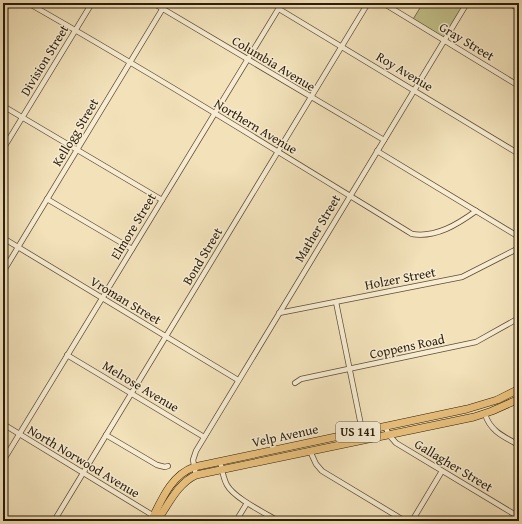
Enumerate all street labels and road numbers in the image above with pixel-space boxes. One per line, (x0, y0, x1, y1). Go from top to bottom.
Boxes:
street label: Gray Street (436, 18, 498, 66)
street label: Division Street (16, 21, 73, 100)
street label: Columbia Avenue (228, 31, 319, 96)
street label: Roy Avenue (373, 47, 437, 96)
street label: Kellogg Street (48, 94, 103, 170)
street label: Northern Avenue (211, 94, 301, 159)
street label: Elmore Street (106, 189, 161, 263)
street label: Mather Street (290, 190, 345, 266)
street label: Bond Street (178, 224, 227, 289)
street label: Holzer Street (363, 262, 438, 295)
street label: Vroman Street (87, 272, 165, 329)
street label: Coppens Road (368, 329, 446, 364)
street label: Melrose Avenue (99, 356, 183, 417)
street label: Velp Avenue (250, 419, 320, 452)
street label: North Norwood Avenue (24, 420, 143, 502)
road number: US 141 (336, 422, 380, 442)
street label: Gallagher Street (411, 435, 497, 497)

